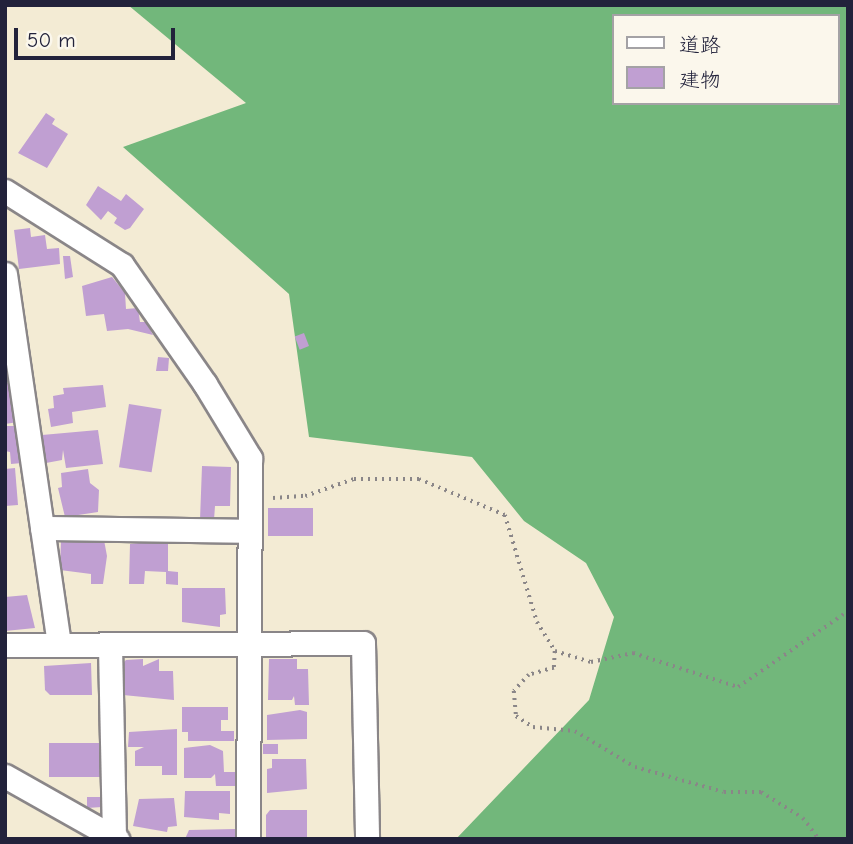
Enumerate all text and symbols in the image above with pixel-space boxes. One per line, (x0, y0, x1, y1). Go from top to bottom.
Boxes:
scale bar (18, 14, 178, 58)
legend (612, 14, 839, 105)
text: 50 m (27, 28, 76, 52)
text: 道路 (679, 33, 721, 57)
text: 建物 (679, 68, 721, 92)

